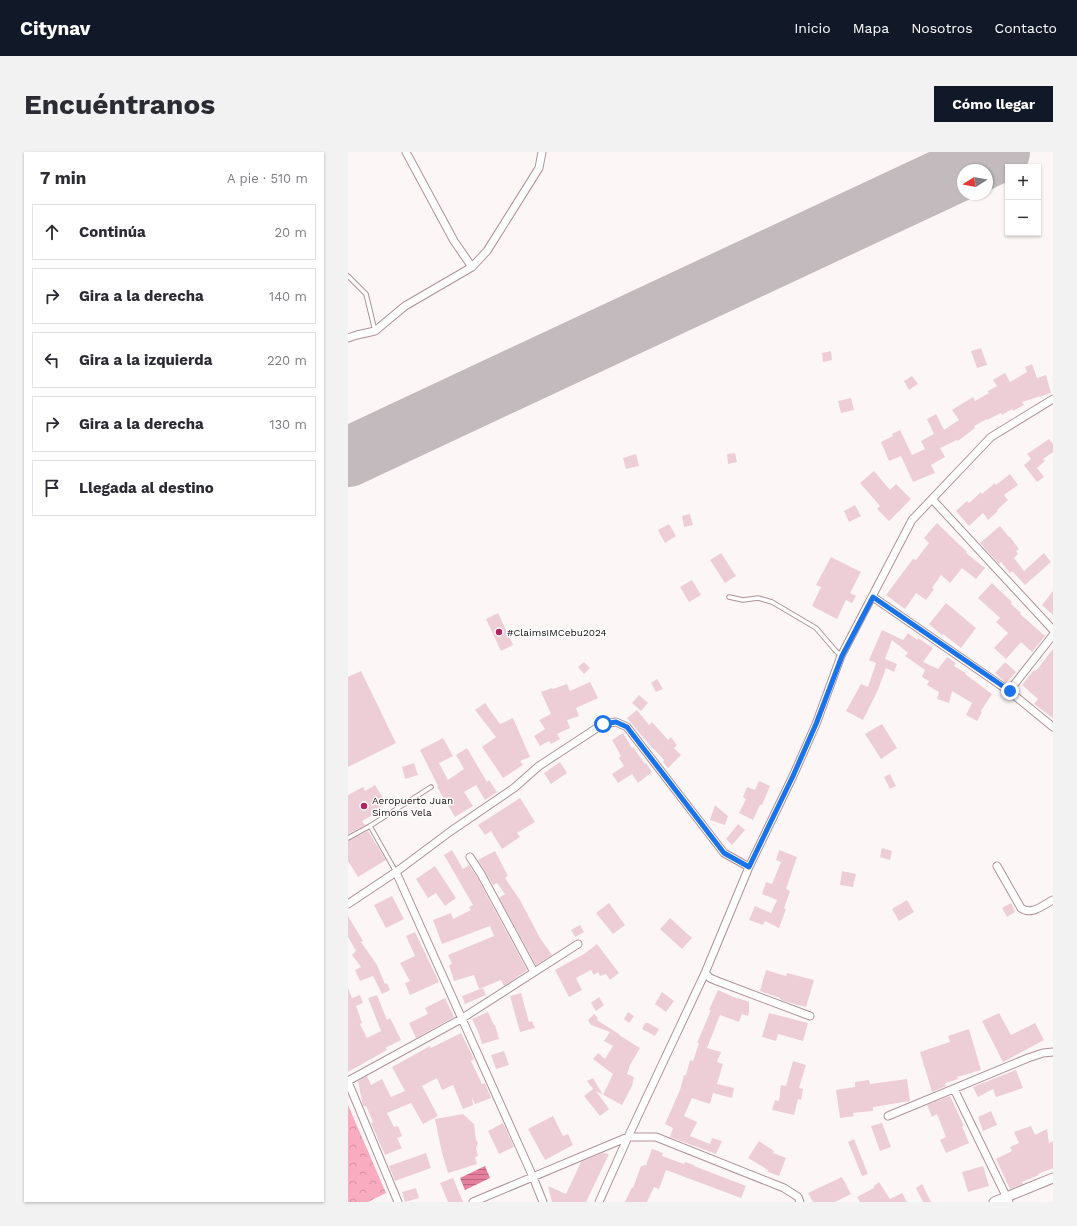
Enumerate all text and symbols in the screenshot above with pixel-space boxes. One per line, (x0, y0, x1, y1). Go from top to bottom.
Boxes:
text: Citynav (20, 17, 91, 40)
text: Inicio (794, 20, 831, 36)
text: Mapa (853, 20, 889, 36)
text: Nosotros (911, 20, 973, 36)
text: Contacto (995, 20, 1057, 36)
button: Cómo llegar (934, 86, 1053, 122)
text: Encuéntranos (24, 88, 215, 121)
north arrow (957, 164, 993, 200)
map controls (1005, 164, 1041, 236)
button: + (1005, 164, 1041, 200)
text: 7 min (40, 168, 86, 188)
text: A pie · 510 m (227, 171, 308, 186)
button: − (1005, 200, 1041, 236)
icon: ahead (41, 221, 63, 243)
text: Continúa (79, 223, 146, 241)
text: 20 m (275, 225, 307, 240)
icon: right (41, 285, 63, 307)
text: Gira a la derecha (79, 287, 204, 305)
text: 140 m (269, 289, 307, 304)
icon: left (41, 349, 63, 371)
text: Gira a la izquierda (79, 351, 212, 369)
text: 220 m (267, 353, 307, 368)
icon: right (41, 413, 63, 435)
text: Gira a la derecha (79, 415, 204, 433)
text: 130 m (269, 417, 307, 432)
icon: arrive (41, 477, 63, 499)
text: Llegada al destino (79, 479, 214, 497)
marker: #ClaimsIMCebu2024 (494, 627, 504, 637)
place label: #ClaimsIMCebu2024 (507, 627, 607, 638)
route end (1001, 682, 1019, 700)
route start (594, 715, 612, 733)
place label: Aeropuerto Juan Simons Vela (372, 795, 453, 818)
marker: Aeropuerto Juan Simons Vela (359, 801, 369, 811)

